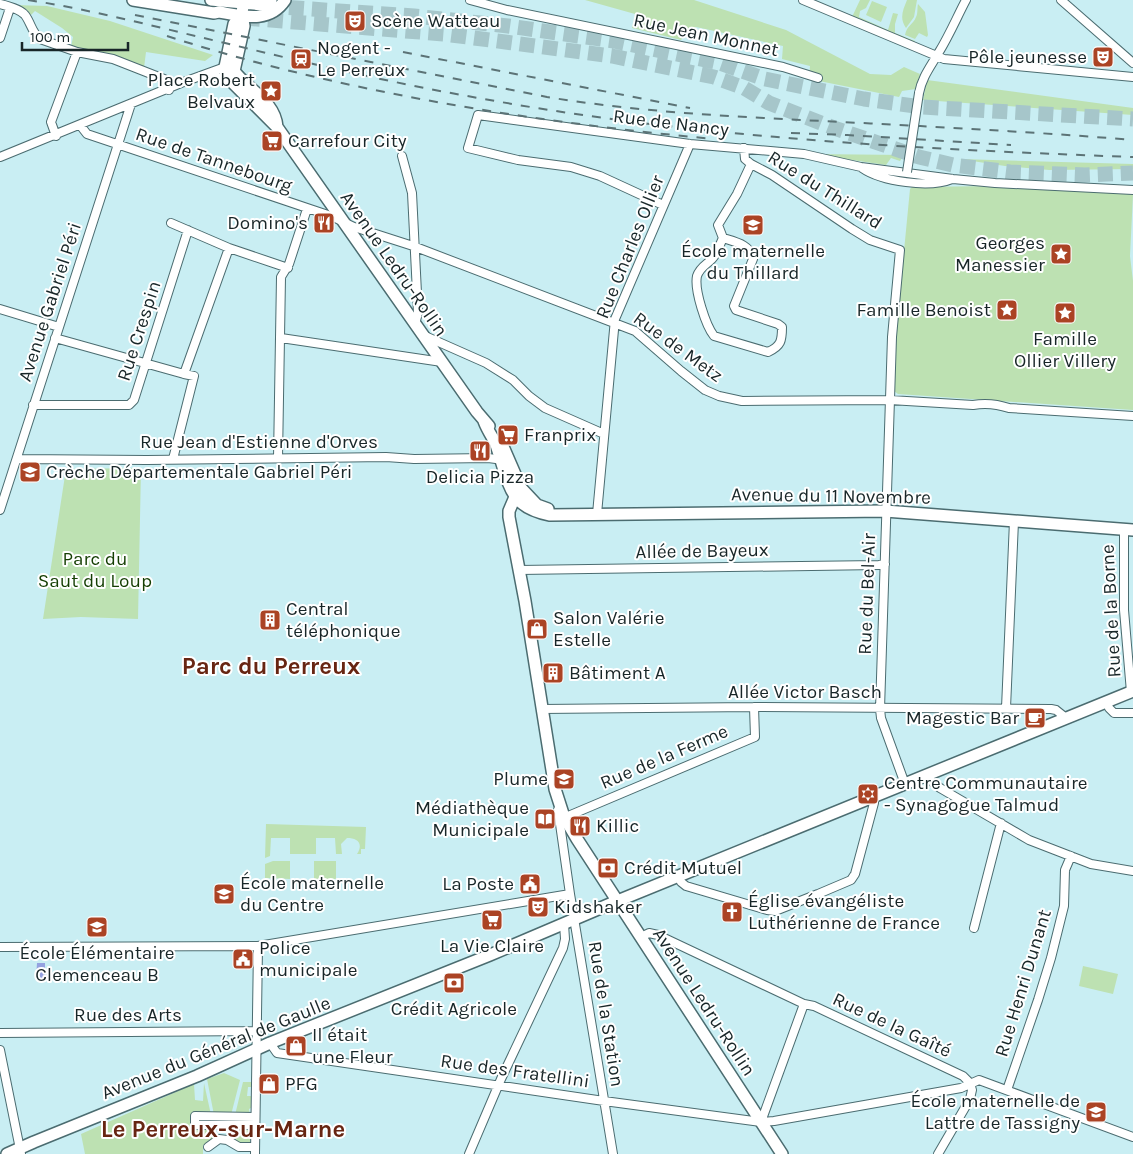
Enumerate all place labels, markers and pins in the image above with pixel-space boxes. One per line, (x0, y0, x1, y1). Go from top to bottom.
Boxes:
theatre icon: Scène Watteau (343, 9, 367, 33)
place label: Scène Watteau (371, 10, 501, 32)
place label: Nogent - Le Perreux (317, 37, 405, 81)
theatre icon: Pôle jeunesse (1091, 45, 1115, 69)
place label: Pôle jeunesse (968, 46, 1087, 68)
station icon: Nogent - Le Perreux (289, 47, 313, 71)
place label: Place Robert Belvaux (148, 69, 255, 113)
place icon: Place Robert Belvaux (259, 79, 283, 103)
supermarket icon: Carrefour City (260, 129, 284, 153)
place label: Carrefour City (288, 130, 407, 152)
restaurant icon: Domino's (312, 211, 336, 235)
place label: Domino's (227, 212, 308, 234)
school or university icon: École maternelle du Thillard (741, 213, 765, 237)
place label: Georges Manessier (955, 232, 1045, 276)
place label: École maternelle du Thillard (681, 239, 825, 284)
place icon: Georges Manessier (1049, 242, 1073, 266)
place icon: Famille Benoist (995, 298, 1019, 322)
place label: Famille Benoist (856, 299, 991, 321)
place icon: Famille Ollier Villery (1053, 301, 1077, 325)
place label: Famille Ollier Villery (1014, 328, 1116, 372)
supermarket icon: Franprix (496, 423, 520, 447)
place label: Franprix (524, 424, 596, 446)
restaurant icon: Delicia Pizza (468, 439, 492, 463)
school or university icon: Crèche Départementale Gabriel Péri (18, 460, 42, 484)
place label: Crèche Départementale Gabriel Péri (46, 461, 353, 483)
place label: Delicia Pizza (426, 466, 534, 488)
place label: Central téléphonique (286, 598, 400, 642)
place label: Salon Valérie Estelle (553, 607, 665, 651)
building icon: Central téléphonique (258, 608, 282, 632)
shop icon: Salon Valérie Estelle (525, 617, 549, 641)
building icon: Bâtiment A (541, 661, 565, 685)
place label: Bâtiment A (569, 662, 666, 684)
cafe icon: Magestic Bar (1023, 706, 1047, 730)
place label: Magestic Bar (906, 707, 1019, 729)
school or university icon: Plume (552, 767, 576, 791)
place label: Plume (493, 768, 548, 790)
place label: Centre Communautaire - Synagogue Talmud (884, 772, 1088, 816)
synagogue icon: Centre Communautaire - Synagogue Talmud (856, 782, 880, 806)
place label: Médiathèque Municipale (415, 797, 529, 841)
library icon: Médiathèque Municipale (533, 807, 557, 831)
restaurant icon: Killic (568, 814, 592, 838)
place label: Killic (596, 815, 639, 837)
bank icon: Crédit Mutuel (596, 856, 620, 880)
place label: Crédit Mutuel (624, 857, 742, 879)
place label: École maternelle du Centre (240, 871, 384, 916)
public building icon: La Poste (518, 872, 542, 896)
place label: La Poste (442, 873, 514, 895)
school or university icon: École maternelle du Centre (212, 882, 236, 906)
place label: Église évangéliste Luthérienne de France (748, 889, 940, 934)
theatre icon: Kidshaker (526, 895, 550, 919)
place label: Kidshaker (554, 896, 642, 918)
church icon: Église évangéliste Luthérienne de France (720, 900, 744, 924)
supermarket icon: La Vie Claire (480, 908, 504, 932)
school or university icon: École Élémentaire Clemenceau B (85, 915, 109, 939)
place label: La Vie Claire (440, 935, 544, 957)
place label: Police municipale (259, 937, 358, 981)
place label: École Élémentaire Clemenceau B (19, 941, 175, 986)
public building icon: Police municipale (231, 947, 255, 971)
bank icon: Crédit Agricole (442, 971, 466, 995)
place label: Crédit Agricole (391, 998, 517, 1020)
place label: Il était une Fleur (312, 1024, 393, 1068)
shop icon: Il était une Fleur (284, 1034, 308, 1058)
shop icon: PFG (257, 1072, 281, 1096)
place label: PFG (285, 1073, 318, 1095)
place label: École maternelle de Lattre de Tassigny (910, 1089, 1080, 1134)
school or university icon: École maternelle de Lattre de Tassigny (1084, 1100, 1108, 1124)

